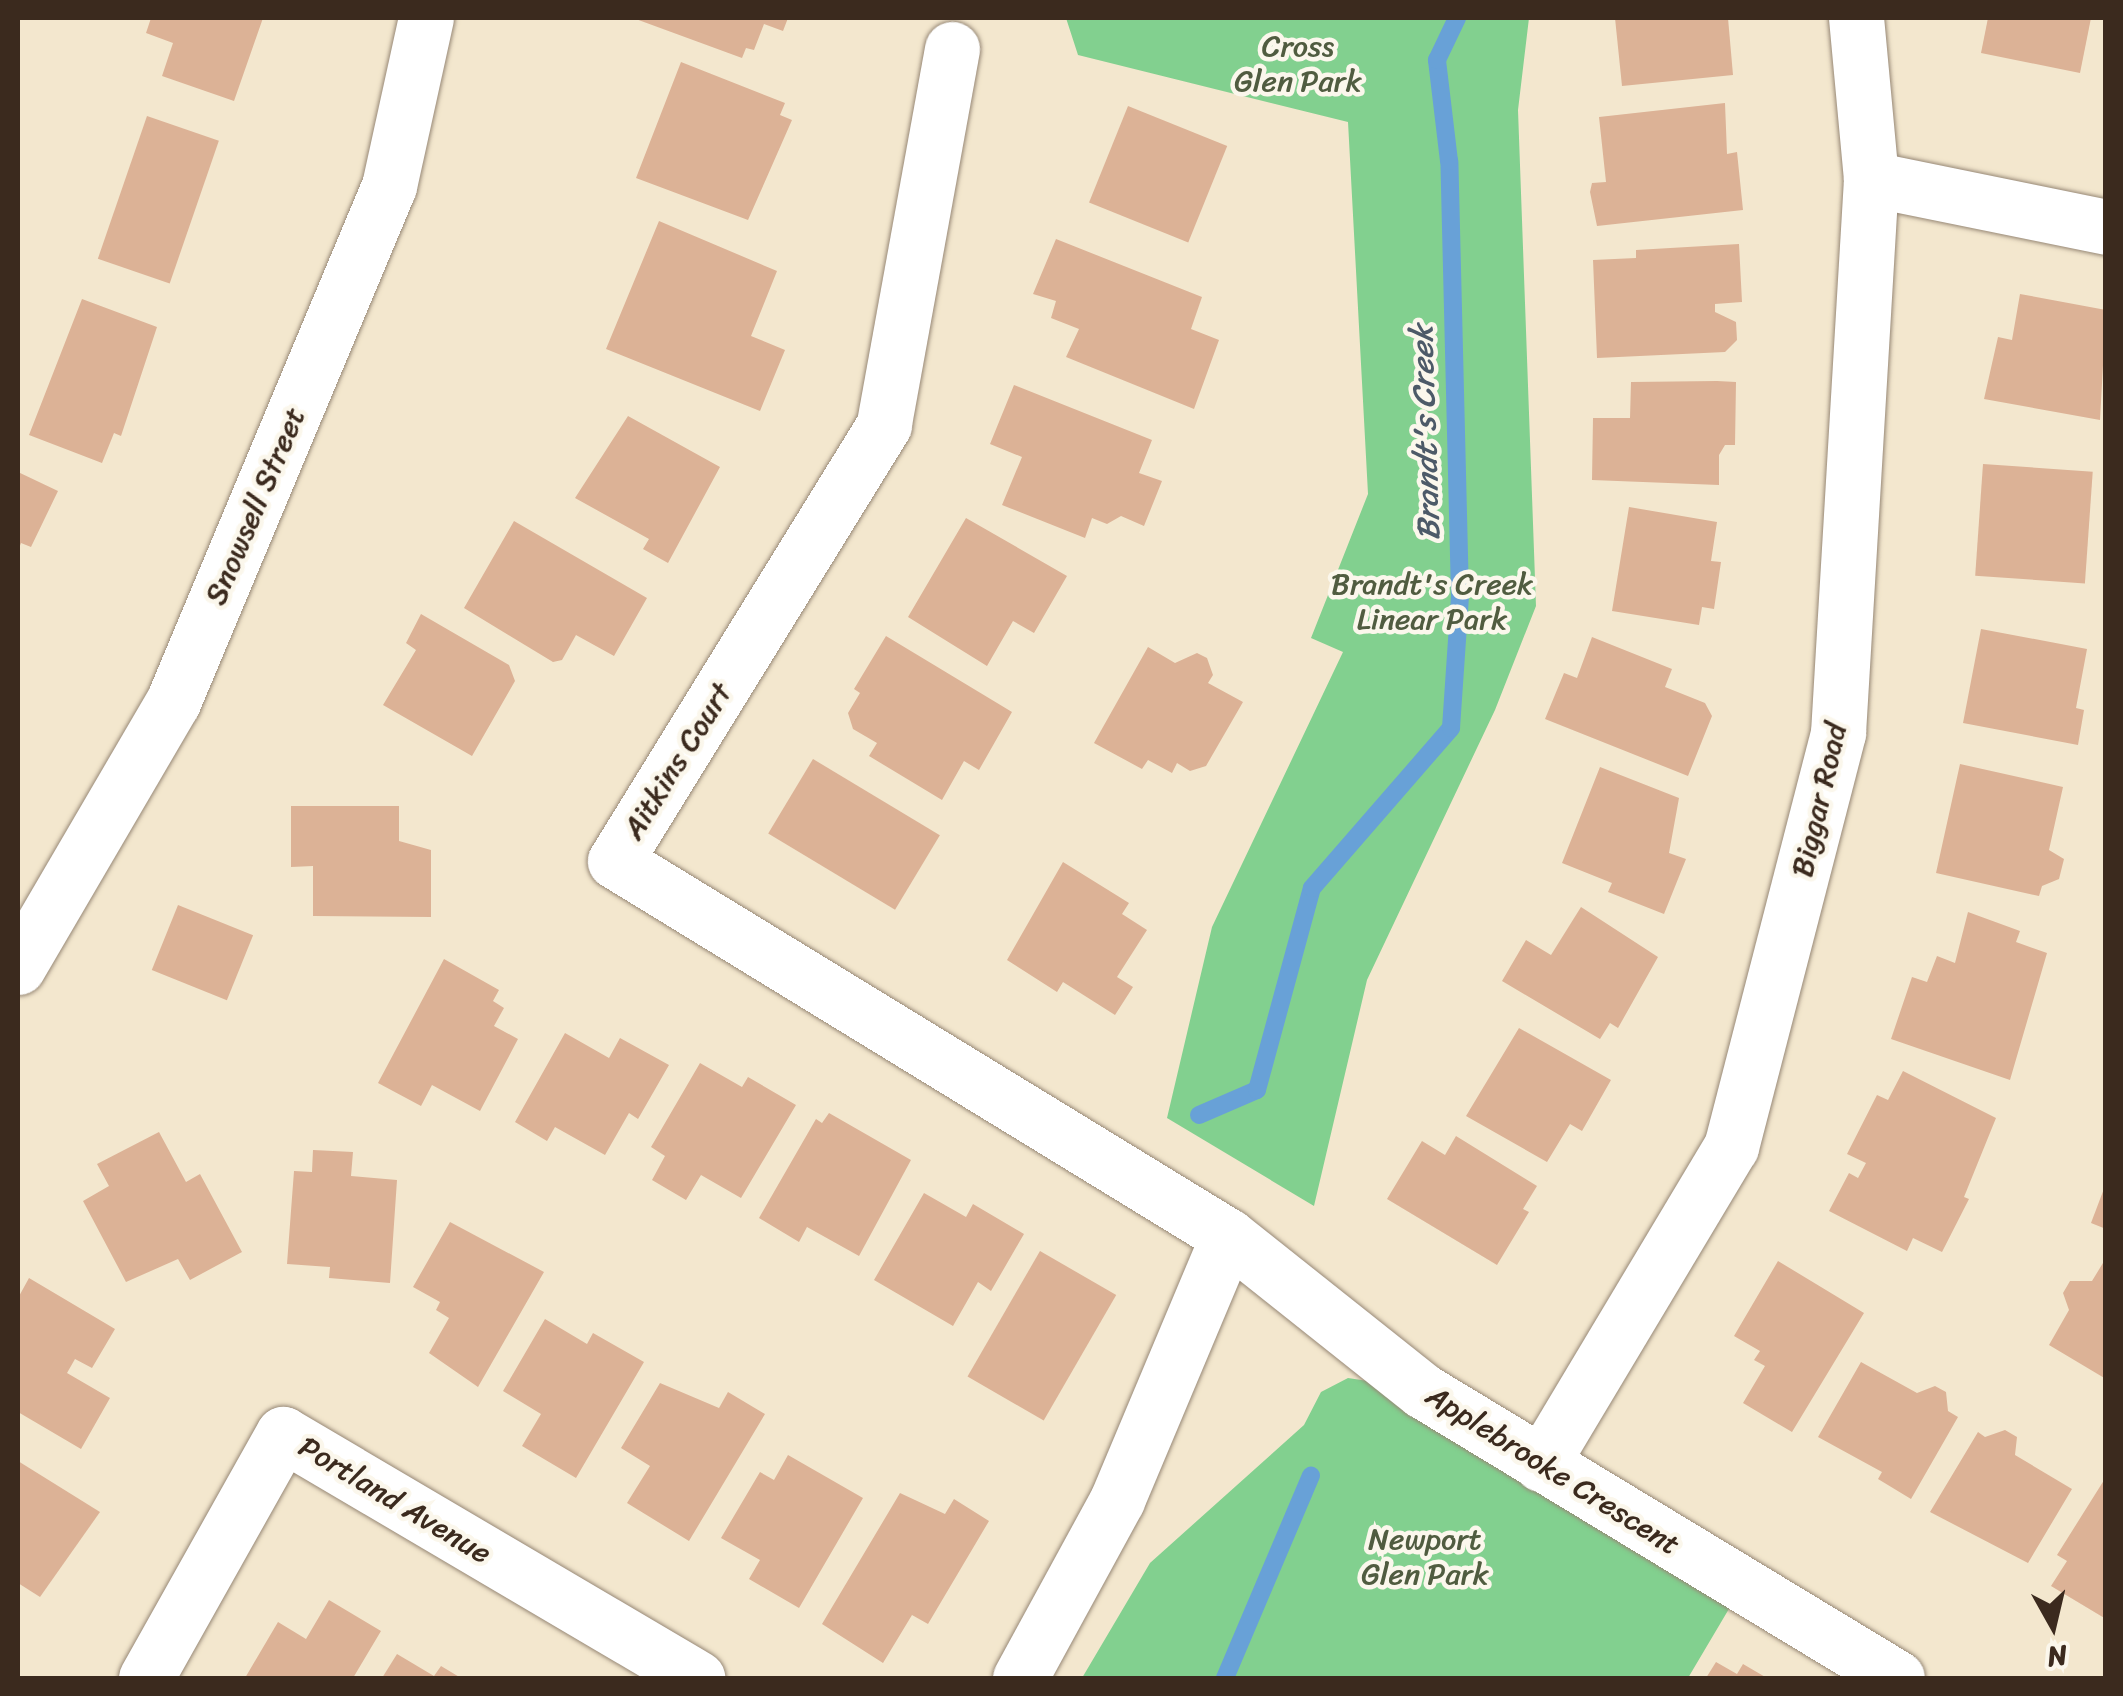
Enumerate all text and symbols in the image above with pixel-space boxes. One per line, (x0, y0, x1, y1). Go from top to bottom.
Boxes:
park label: Cross Glen Park (1234, 28, 1362, 98)
water label: Brandt's Creek (1403, 325, 1449, 541)
street label: Snowsell Street (197, 402, 313, 610)
park label: Brandt's Creek Linear Park (1331, 566, 1533, 636)
street label: Aitkins Court (614, 676, 740, 846)
street label: Biggar Road (1784, 719, 1854, 881)
street label: Applebrooke Crescent (1419, 1377, 1687, 1563)
street label: Portland Avenue (292, 1428, 498, 1572)
park label: Newport Glen Park (1361, 1521, 1489, 1592)
north arrow (2003, 1576, 2103, 1676)
text: N (2044, 1631, 2070, 1682)

